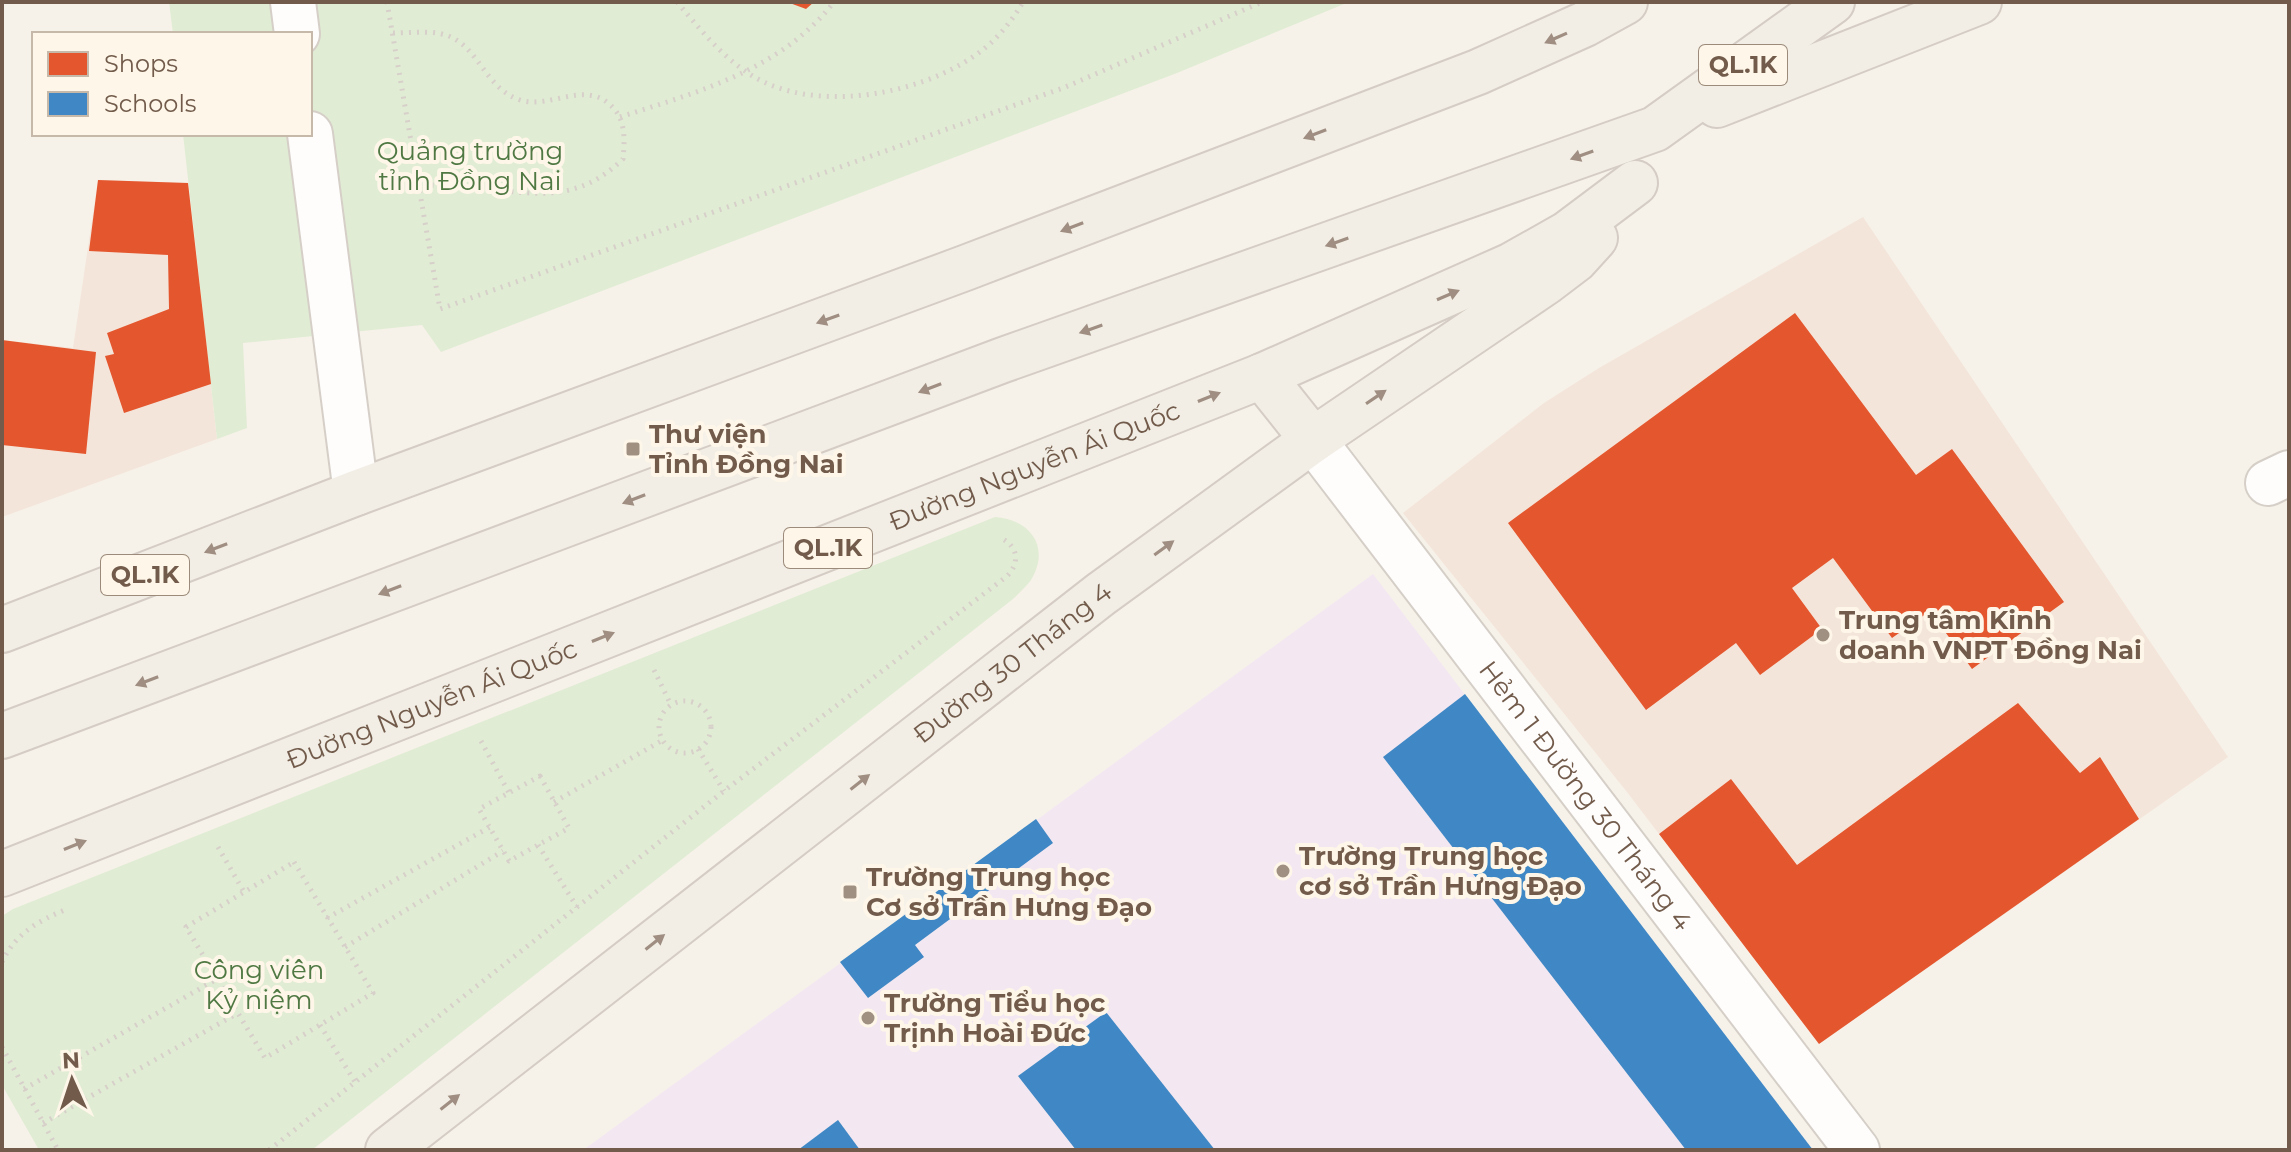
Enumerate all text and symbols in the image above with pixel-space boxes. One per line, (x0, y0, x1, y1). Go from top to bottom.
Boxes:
one-way arrow (1544, 31, 1567, 44)
legend (32, 32, 312, 136)
road number: QL.1K (1699, 45, 1787, 85)
text: Shops (104, 49, 178, 78)
text: Schools (104, 89, 197, 118)
one-way arrow (1303, 128, 1327, 141)
park label: Quảng trường tỉnh Đồng Nai (377, 135, 563, 197)
one-way arrow (1570, 150, 1594, 162)
one-way arrow (1060, 221, 1084, 234)
one-way arrow (1324, 237, 1348, 249)
one-way arrow (1437, 288, 1460, 301)
one-way arrow (816, 313, 840, 325)
one-way arrow (1079, 323, 1103, 336)
one-way arrow (918, 382, 942, 395)
one-way arrow (1197, 390, 1221, 403)
one-way arrow (1365, 390, 1387, 405)
street label: Đường Nguyễn Ái Quốc (884, 394, 1184, 538)
place label: Thư viện Tỉnh Đồng Nai (649, 418, 844, 480)
marker: Thư viện Tỉnh Đồng Nai (624, 440, 642, 458)
one-way arrow (622, 493, 646, 506)
road number: QL.1K (784, 528, 872, 568)
one-way arrow (1153, 540, 1175, 556)
one-way arrow (204, 542, 228, 555)
road number: QL.1K (101, 555, 189, 595)
street label: Đường 30 Tháng 4 (907, 576, 1118, 750)
one-way arrow (378, 584, 402, 597)
place label: Trung tâm Kinh doanh VNPT Đồng Nai (1839, 604, 2142, 666)
marker: Trung tâm Kinh doanh VNPT Đồng Nai (1814, 626, 1832, 644)
one-way arrow (591, 630, 615, 643)
street label: Đường Nguyễn Ái Quốc (282, 632, 582, 776)
street label: Hẻm 1 Đường 30 Tháng 4 (1472, 655, 1699, 937)
one-way arrow (135, 676, 159, 688)
one-way arrow (850, 774, 870, 791)
one-way arrow (63, 838, 87, 851)
place label: Trường Trung học cơ sở Trần Hưng Đạo (1299, 840, 1582, 902)
place label: Trường Trung học Cơ sở Trần Hưng Đạo (866, 861, 1152, 923)
marker: Trường Trung học cơ sở Trần Hưng Đạo (1274, 862, 1292, 880)
marker: Trường Trung học Cơ sở Trần Hưng Đạo (841, 883, 859, 901)
one-way arrow (645, 934, 665, 951)
park label: Công viên Kỷ niệm (194, 954, 324, 1016)
place label: Trường Tiểu học Trịnh Hoài Đức (884, 987, 1105, 1049)
marker: Trường Tiểu học Trịnh Hoài Đức (859, 1009, 877, 1027)
north arrow (32, 1040, 112, 1120)
text: N (61, 1047, 81, 1074)
one-way arrow (440, 1094, 460, 1111)

